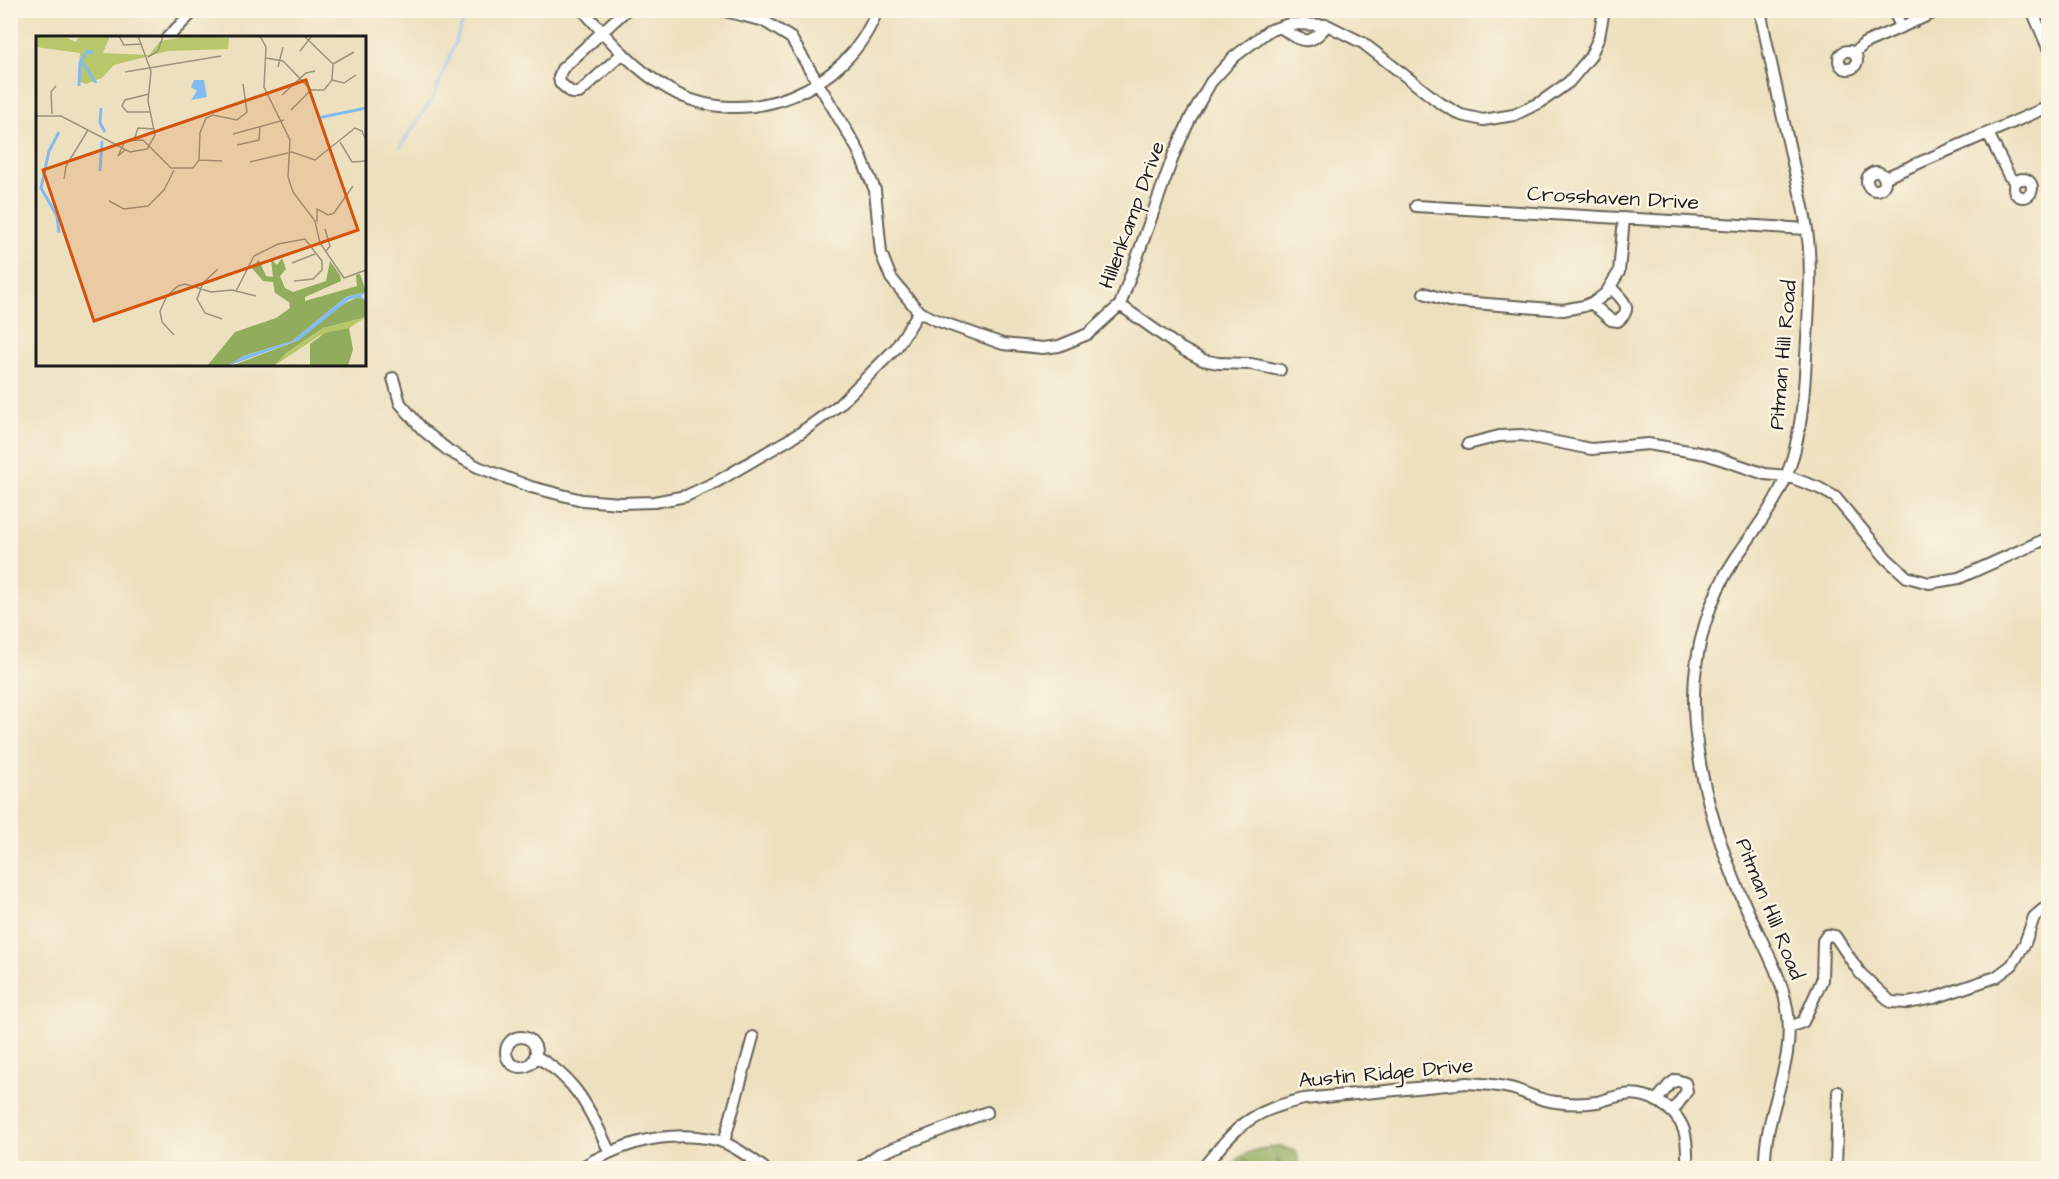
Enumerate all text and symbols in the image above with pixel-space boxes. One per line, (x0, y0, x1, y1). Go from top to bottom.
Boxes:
inset map (36, 36, 366, 366)
street label: Hillenkamp Drive (1092, 137, 1173, 293)
street label: Crosshaven Drive (1526, 179, 1700, 217)
street label: Pitman Hill Road (1762, 279, 1804, 431)
street label: Pitman Hill Road (1728, 834, 1812, 984)
street label: Austin Ridge Drive (1297, 1051, 1475, 1097)

